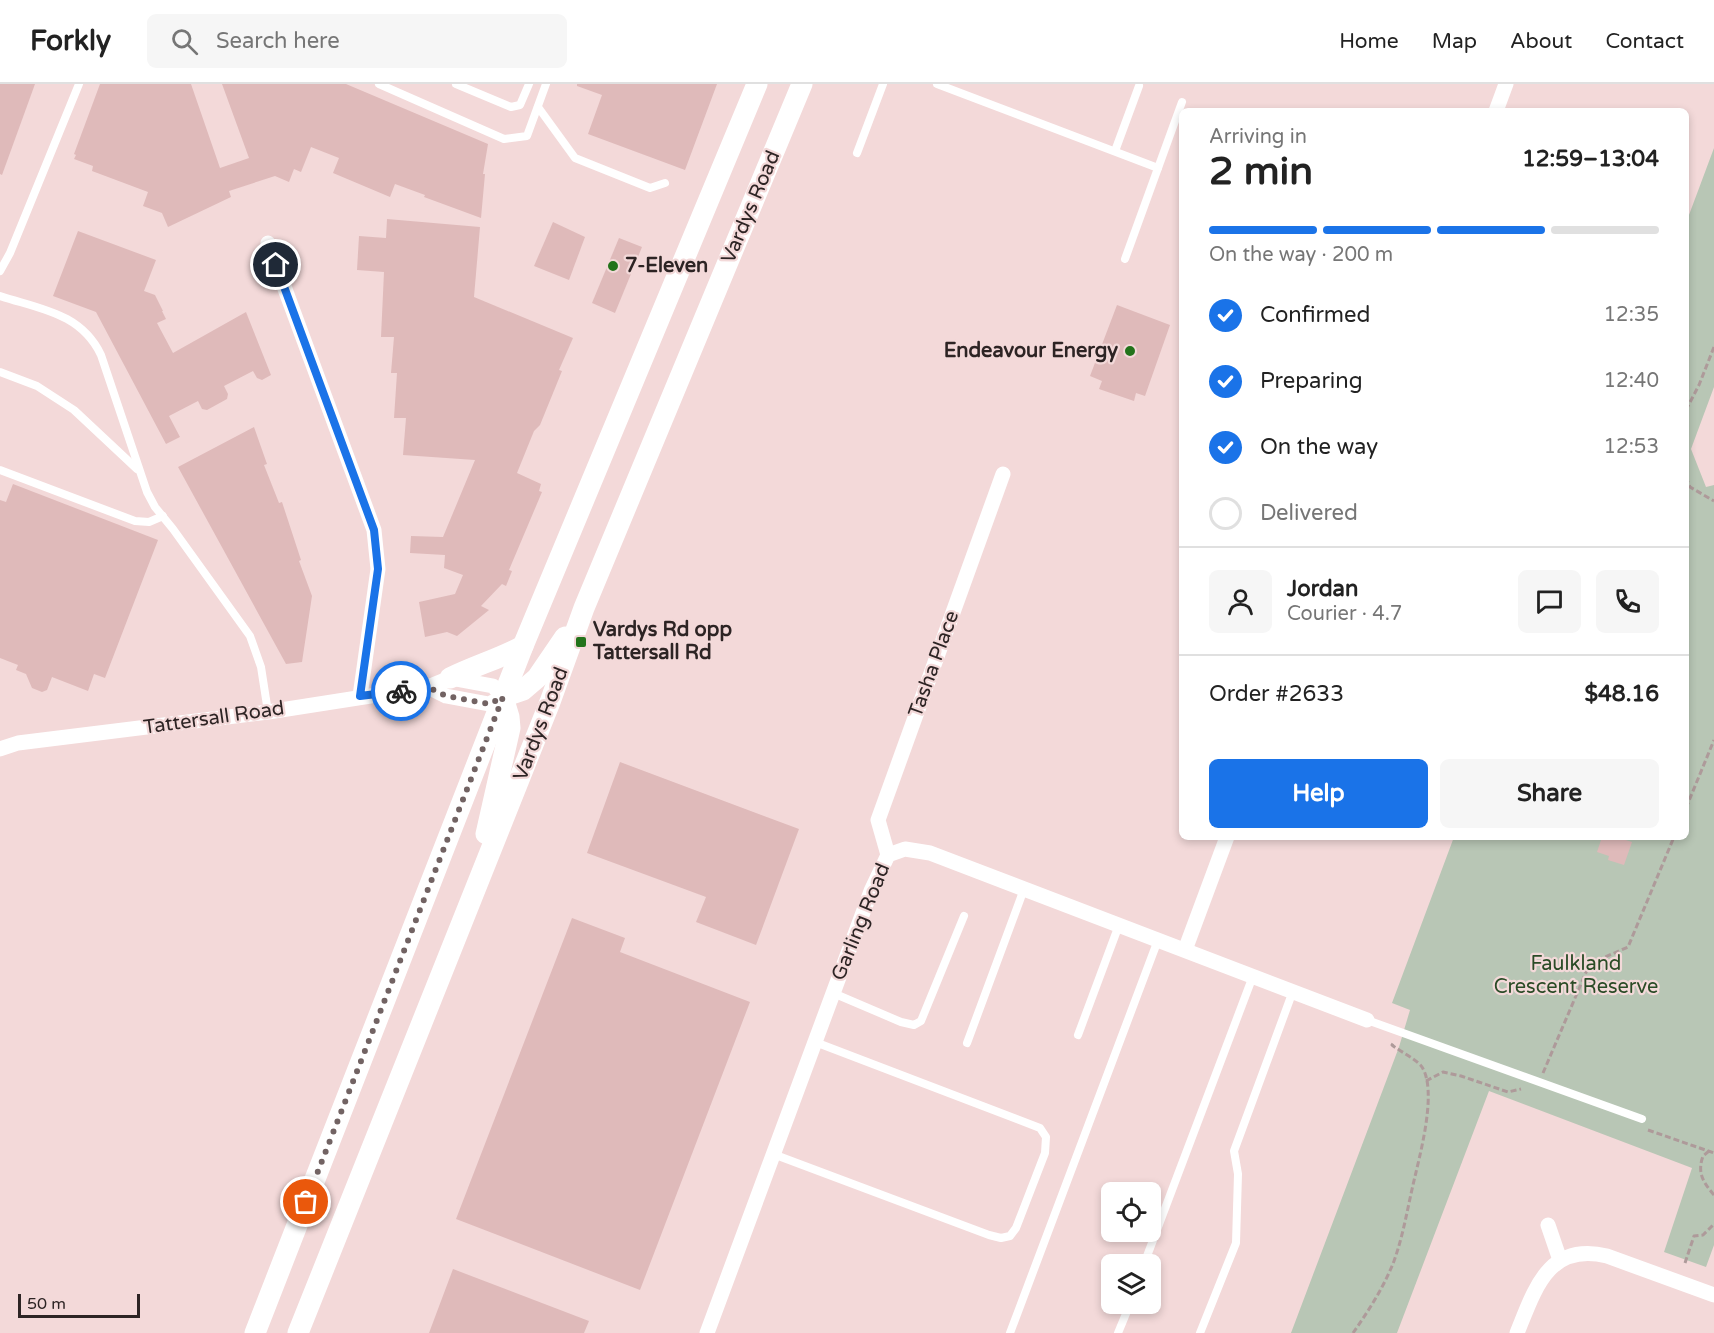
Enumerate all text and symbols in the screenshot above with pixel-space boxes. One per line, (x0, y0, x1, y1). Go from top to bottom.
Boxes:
search box (147, 14, 567, 68)
text: Forkly (30, 24, 111, 58)
icon: search (168, 25, 201, 58)
text: Search here (216, 28, 340, 54)
text: Home (1339, 29, 1399, 54)
text: Map (1432, 29, 1477, 54)
text: About (1510, 29, 1572, 54)
text: Contact (1605, 29, 1684, 54)
text: Arriving in (1209, 125, 1307, 149)
text: 12:59–13:04 (1522, 146, 1659, 172)
street label: Vardys Road (717, 147, 785, 267)
text: 2 min (1209, 148, 1313, 195)
pin (250, 239, 301, 290)
text: On the way · 200 m (1209, 243, 1393, 267)
icon: home (259, 248, 292, 281)
place label: 7-Eleven (625, 254, 708, 278)
marker: 7-Eleven (606, 259, 620, 273)
icon: check (1209, 299, 1242, 332)
text: Confirmed (1260, 302, 1370, 328)
text: 12:35 (1604, 303, 1659, 327)
place label: Endeavour Energy (944, 339, 1118, 363)
marker: Endeavour Energy (1123, 344, 1137, 358)
icon: check (1209, 365, 1242, 398)
text: Preparing (1260, 368, 1363, 394)
text: 12:40 (1604, 369, 1659, 393)
icon: check (1209, 431, 1242, 464)
text: On the way (1260, 434, 1378, 460)
text: 12:53 (1604, 435, 1659, 459)
text: Delivered (1260, 500, 1358, 526)
button: person (1209, 570, 1272, 633)
button: chat (1518, 570, 1581, 633)
button: phone (1596, 570, 1659, 633)
text: Jordan (1287, 576, 1358, 602)
text: Courier · 4.7 (1287, 602, 1402, 626)
street label: Tasha Place (904, 608, 964, 720)
place label: Vardys Rd opp Tattersall Rd (592, 618, 732, 665)
marker: Vardys Rd opp Tattersall Rd (574, 635, 588, 649)
courier (371, 661, 431, 721)
street label: Vardys Road (508, 664, 574, 784)
icon: bike (385, 675, 418, 708)
text: Order #2633 (1209, 681, 1344, 707)
text: $48.16 (1584, 681, 1659, 707)
street label: Tattersall Road (142, 696, 286, 740)
button: Help (1209, 759, 1428, 828)
button: Share (1440, 759, 1659, 828)
street label: Garling Road (827, 860, 895, 984)
park label: Faulkland Crescent Reserve (1494, 952, 1658, 999)
pin (280, 1176, 331, 1227)
map controls (1101, 1182, 1161, 1314)
button: locate (1101, 1182, 1161, 1242)
icon: bag (289, 1185, 322, 1218)
button: layers (1101, 1254, 1161, 1314)
scale bar (18, 1291, 140, 1318)
text: 50 m (27, 1294, 66, 1314)

